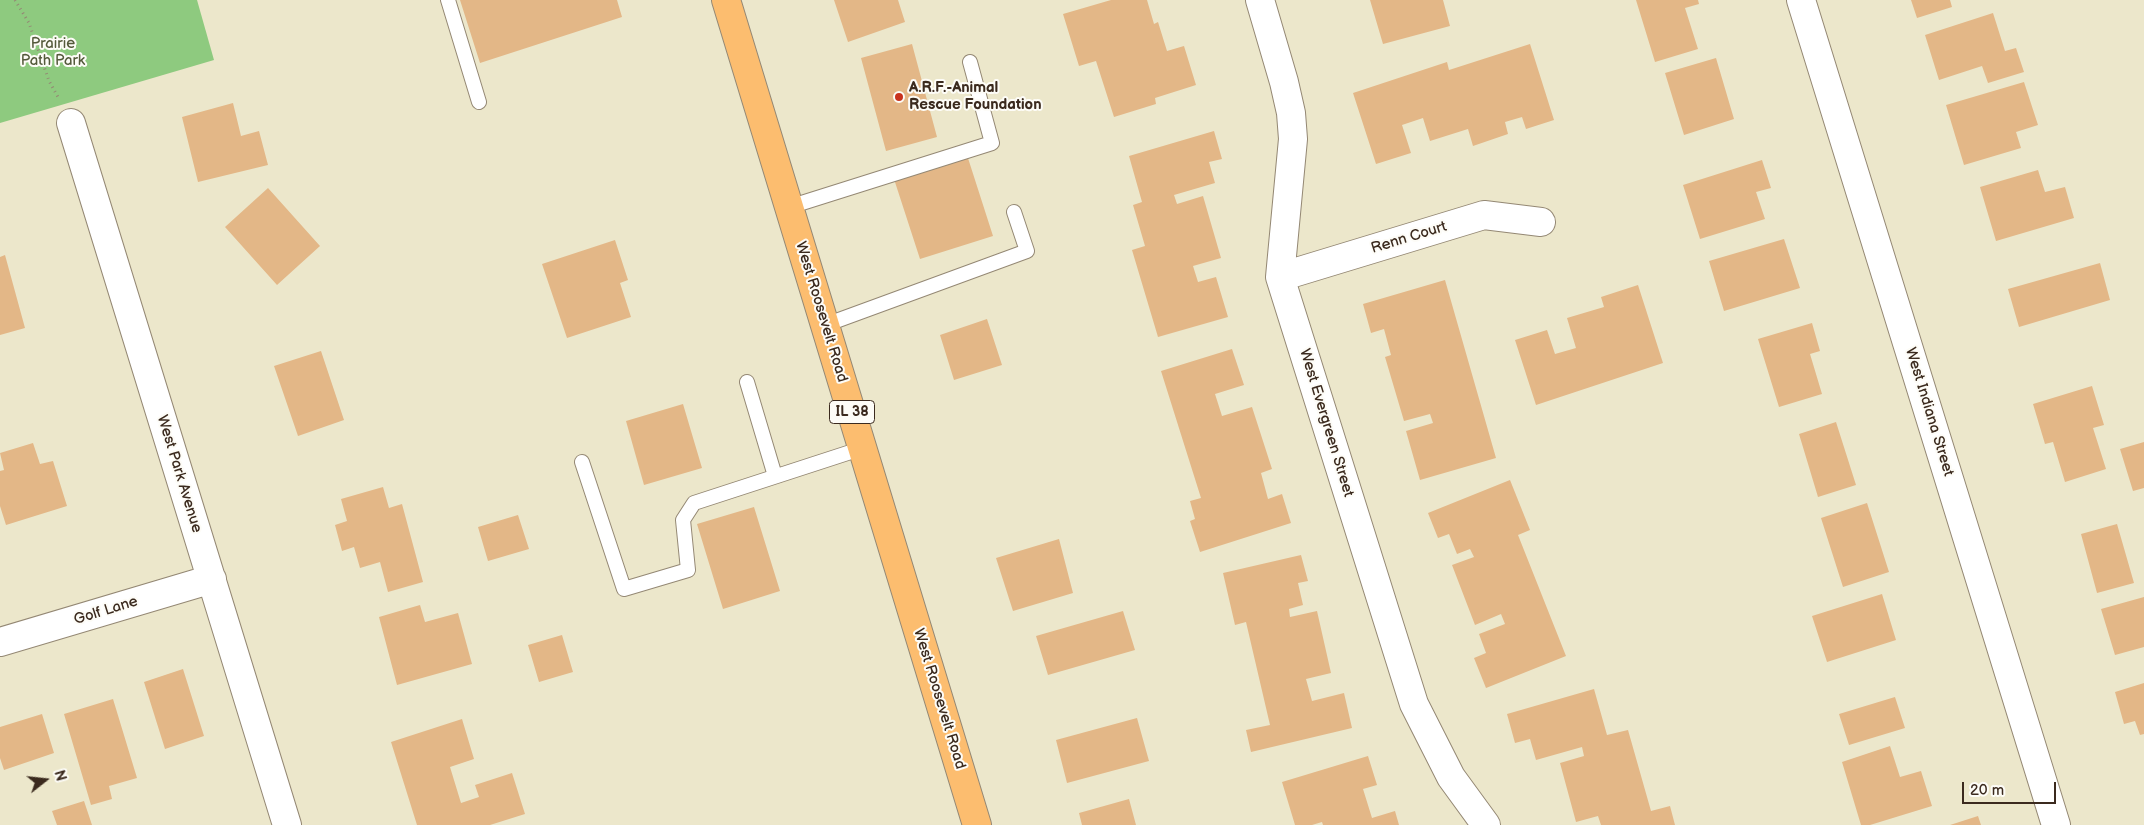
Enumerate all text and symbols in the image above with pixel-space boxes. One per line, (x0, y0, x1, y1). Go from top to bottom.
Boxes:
park label: Prairie Path Park (21, 35, 85, 70)
place label: A.R.F.-Animal Rescue Foundation (909, 79, 1042, 114)
marker: A.R.F.-Animal Rescue Foundation (893, 91, 905, 103)
street label: Renn Court (1369, 218, 1449, 258)
street label: West Roosevelt Road (791, 240, 851, 384)
street label: West Indiana Street (1901, 345, 1957, 479)
street label: West Evergreen Street (1295, 347, 1357, 499)
road number: IL 38 (830, 401, 874, 424)
street label: West Park Avenue (153, 413, 205, 535)
street label: Golf Lane (72, 593, 140, 629)
street label: West Roosevelt Road (909, 627, 969, 771)
north arrow (20, 755, 70, 805)
text: N (50, 768, 70, 783)
scale bar (1964, 772, 2058, 804)
text: 20 m (1970, 781, 2004, 800)

